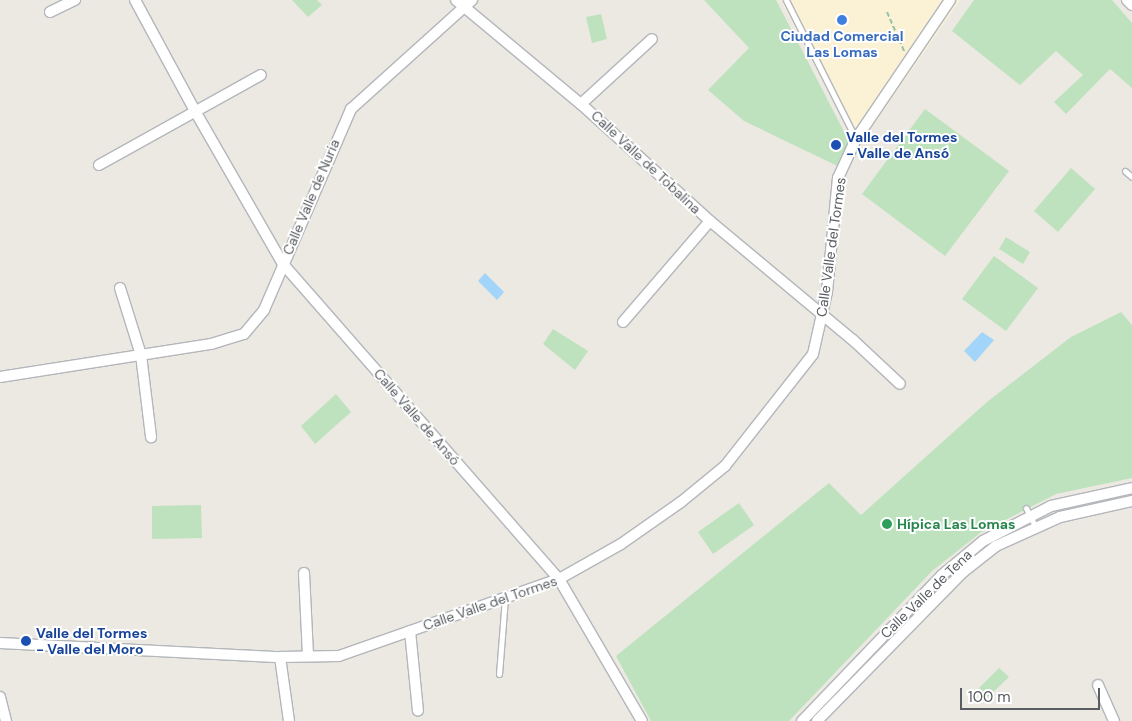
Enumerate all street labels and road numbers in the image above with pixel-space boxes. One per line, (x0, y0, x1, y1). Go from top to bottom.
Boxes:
street label: Calle Valle de Tobalina (588, 107, 704, 217)
street label: Calle Valle de Nuria (279, 137, 343, 257)
street label: Calle Valle del Tormes (813, 176, 849, 318)
street label: Calle Valle de Ansó (370, 365, 464, 469)
street label: Calle Valle de Tena (877, 546, 975, 642)
street label: Calle Valle del Tormes (421, 572, 559, 634)

